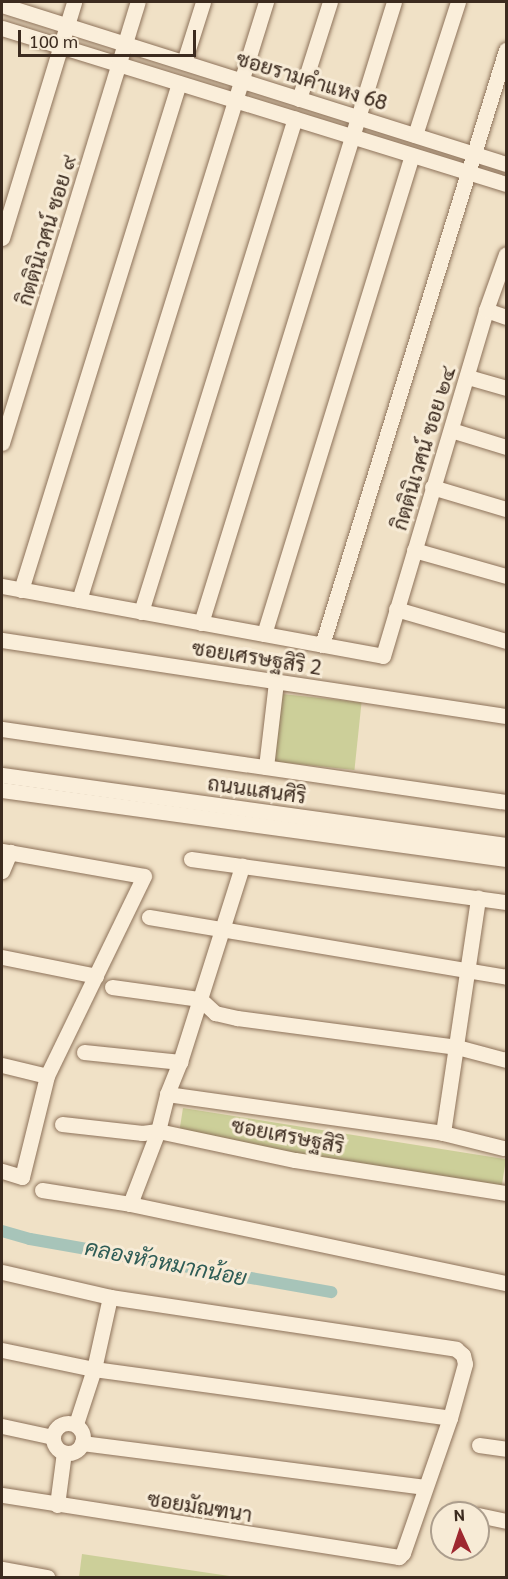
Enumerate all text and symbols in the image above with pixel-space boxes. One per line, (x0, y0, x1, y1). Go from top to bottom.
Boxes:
scale bar (21, 18, 200, 56)
text: 100 m (29, 29, 78, 52)
street label: ซอยรามคำแหง 68 (233, 45, 391, 115)
street label: กิตตินิเวศน์ ซอย ๙ (11, 152, 81, 308)
street label: กิตตินิเวศน์ ซอย ๒๔ (386, 363, 460, 533)
street label: ซอยเศรษฐสิริ 2 (190, 634, 324, 680)
street label: ถนนแสนศิริ (206, 770, 308, 808)
street label: ซอยเศรษฐสิริ (229, 1112, 347, 1158)
water label: คลองหัวหมากน้อย (83, 1233, 249, 1291)
street label: ซอยมัณฑนา (146, 1485, 254, 1527)
north arrow (430, 1501, 490, 1561)
text: N (453, 1504, 465, 1525)

